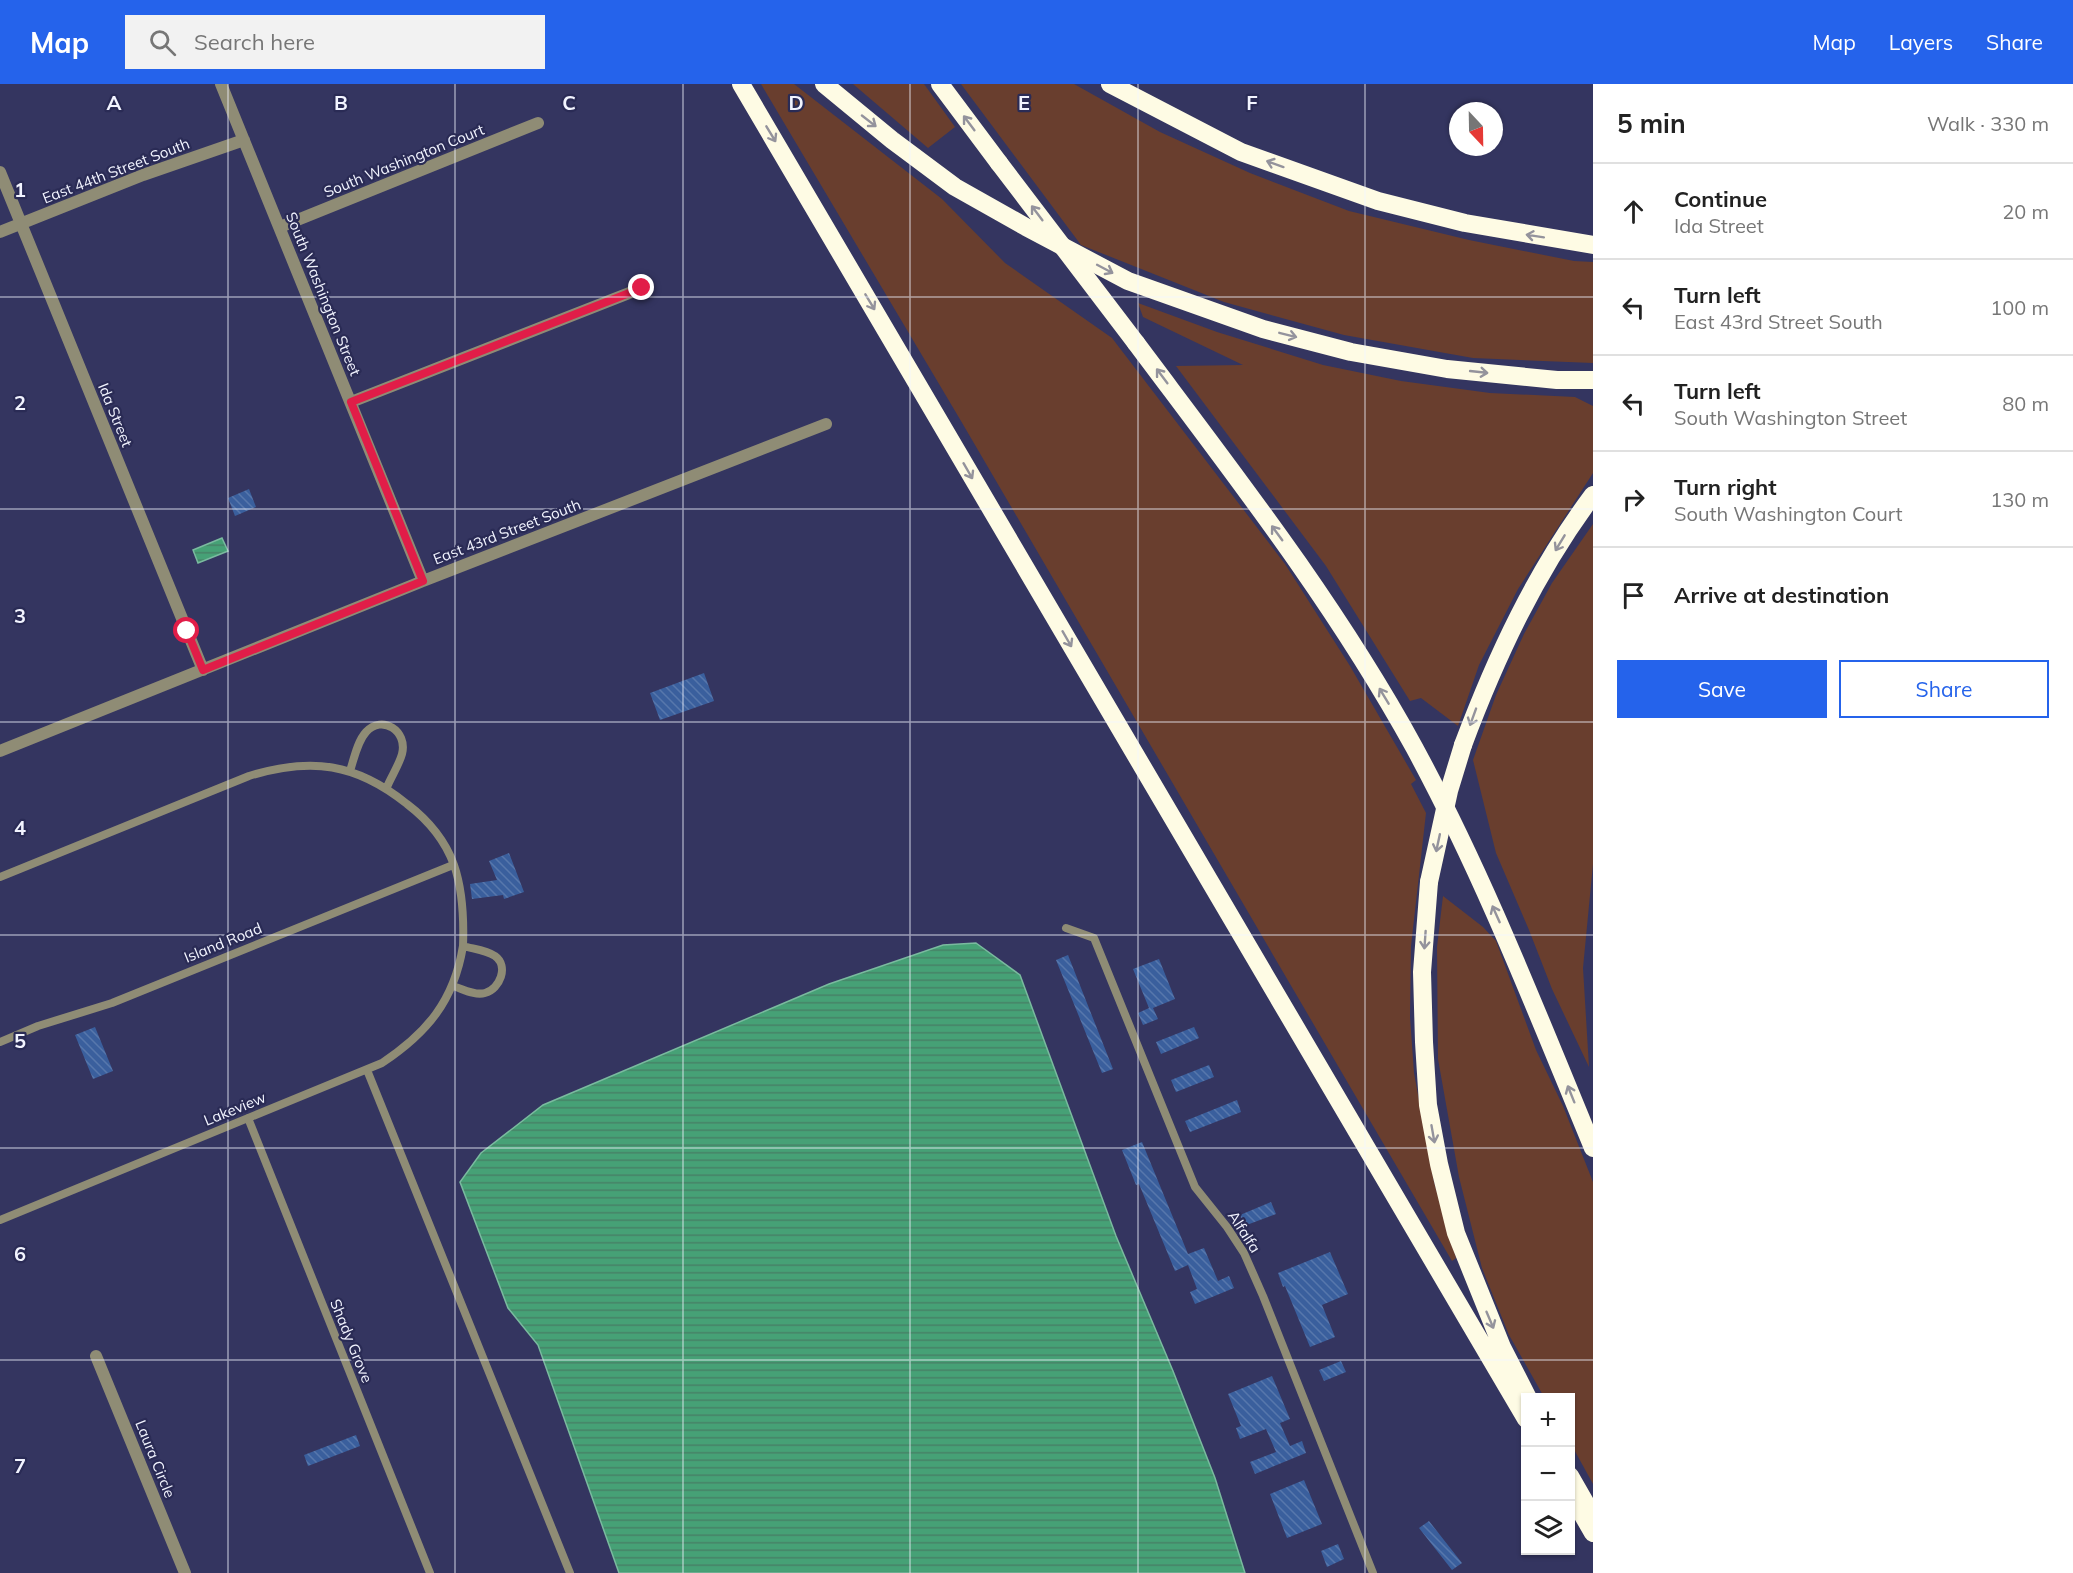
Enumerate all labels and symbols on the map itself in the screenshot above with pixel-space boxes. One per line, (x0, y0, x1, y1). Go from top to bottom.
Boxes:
text: A (107, 90, 122, 115)
text: B (334, 90, 348, 115)
text: C (562, 90, 576, 115)
text: D (788, 90, 804, 115)
text: E (1018, 90, 1030, 115)
text: F (1246, 90, 1258, 115)
north arrow (1449, 102, 1503, 156)
one-way arrow (861, 115, 877, 128)
one-way arrow (963, 116, 976, 132)
street label: South Washington Court (321, 120, 487, 201)
one-way arrow (765, 125, 777, 142)
street label: East 44th Street South (40, 134, 192, 207)
one-way arrow (1267, 158, 1285, 169)
text: 1 (14, 177, 26, 202)
one-way arrow (1031, 205, 1044, 221)
street label: South Washington Street (282, 209, 365, 378)
one-way arrow (1526, 230, 1546, 241)
one-way arrow (1096, 263, 1113, 275)
route end (628, 274, 654, 300)
one-way arrow (864, 293, 876, 310)
one-way arrow (1278, 330, 1297, 342)
one-way arrow (1468, 367, 1488, 378)
one-way arrow (1155, 369, 1168, 385)
street label: Ida Street (94, 380, 137, 450)
text: 2 (14, 390, 26, 415)
one-way arrow (963, 462, 975, 479)
street label: East 43rd Street South (430, 495, 583, 568)
one-way arrow (1271, 526, 1284, 542)
one-way arrow (1553, 534, 1565, 551)
text: 3 (14, 603, 26, 628)
route start (173, 617, 199, 643)
one-way arrow (1061, 630, 1073, 647)
one-way arrow (1377, 688, 1389, 705)
one-way arrow (1467, 707, 1478, 726)
text: 4 (14, 815, 26, 840)
one-way arrow (1431, 833, 1443, 852)
one-way arrow (1490, 905, 1501, 924)
street label: Island Road (181, 918, 265, 967)
one-way arrow (1419, 929, 1430, 949)
text: 5 (14, 1028, 26, 1053)
one-way arrow (1565, 1085, 1576, 1104)
street label: Lakeview (201, 1087, 269, 1130)
one-way arrow (1428, 1124, 1439, 1144)
street label: Alfalfa (1224, 1207, 1265, 1256)
text: 6 (14, 1241, 26, 1266)
street label: Shady Grove (326, 1296, 377, 1386)
one-way arrow (1485, 1310, 1496, 1329)
street label: Laura Circle (131, 1417, 180, 1501)
text: 7 (14, 1453, 26, 1478)

